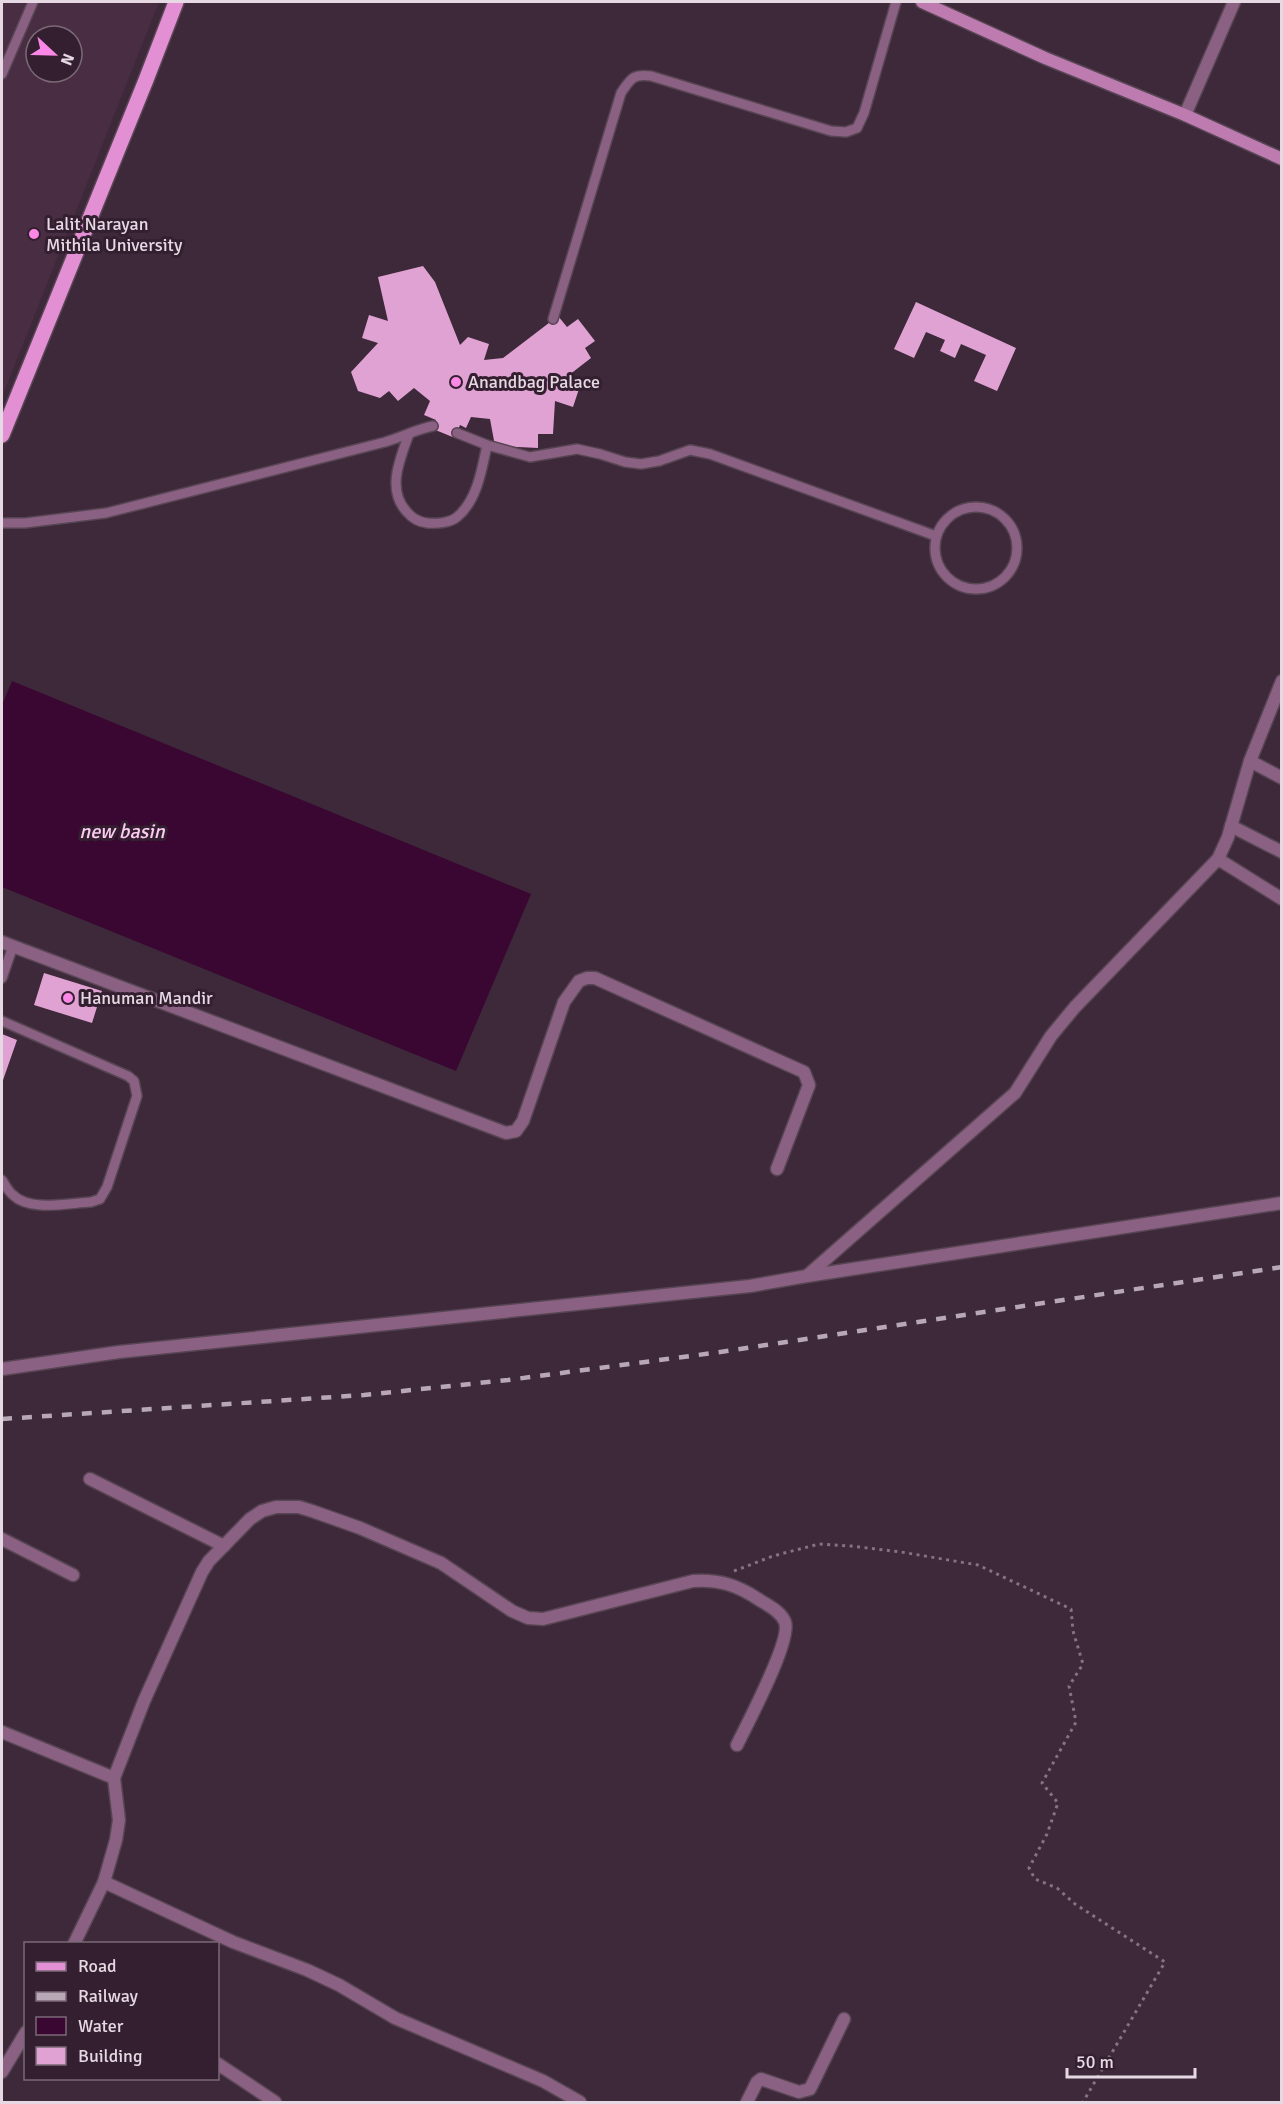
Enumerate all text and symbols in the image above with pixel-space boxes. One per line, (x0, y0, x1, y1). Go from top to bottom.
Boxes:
north arrow (24, 24, 84, 84)
text: N (56, 50, 78, 68)
place label: Lalit Narayan Mithila University (46, 213, 183, 256)
marker: Lalit Narayan Mithila University (27, 227, 41, 241)
place label: Anandbag Palace (468, 371, 600, 393)
marker: Anandbag Palace (449, 375, 463, 389)
water label: new basin (79, 819, 166, 844)
place label: Hanuman Mandir (80, 987, 213, 1009)
marker: Hanuman Mandir (61, 991, 75, 1005)
legend (24, 1942, 219, 2080)
text: Road (78, 1955, 117, 1977)
text: Railway (78, 1985, 139, 2007)
text: Water (78, 2015, 124, 2037)
scale bar (1067, 2041, 1194, 2079)
text: Building (78, 2045, 142, 2067)
text: 50 m (1076, 2051, 1114, 2073)

